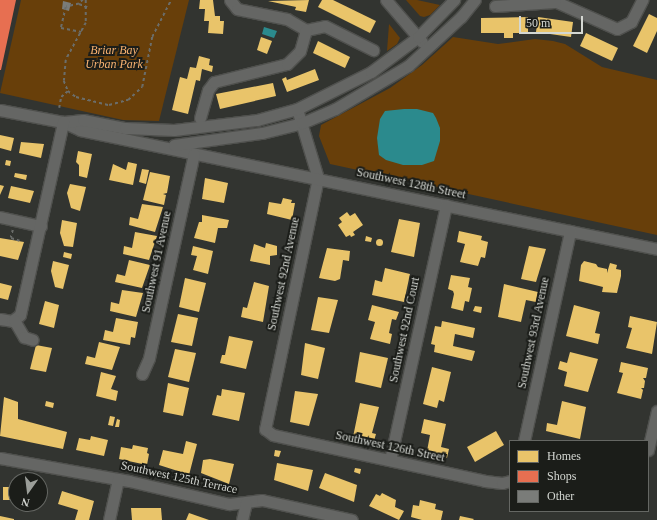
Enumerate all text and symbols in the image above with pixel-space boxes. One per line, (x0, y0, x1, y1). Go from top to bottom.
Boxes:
scale bar (521, 8, 585, 34)
text: 50 m (526, 16, 550, 30)
park label: Briar Bay Urban Park (85, 44, 143, 72)
street label: Southwest 128th Street (355, 165, 467, 203)
street label: Southwest 91 Avenue (139, 209, 175, 315)
street label: Southwest 92nd Avenue (265, 216, 303, 332)
street label: Southwest 92nd Court (387, 276, 423, 384)
street label: Southwest 93rd Avenue (515, 276, 553, 390)
street label: Southwest 126th Street (334, 428, 446, 466)
legend (509, 440, 649, 512)
text: Homes (547, 449, 581, 463)
street label: Southwest 125th Terrace (119, 459, 239, 497)
text: Shops (547, 469, 576, 483)
north arrow (8, 472, 48, 512)
text: Other (547, 489, 574, 503)
text: N (20, 496, 31, 509)

